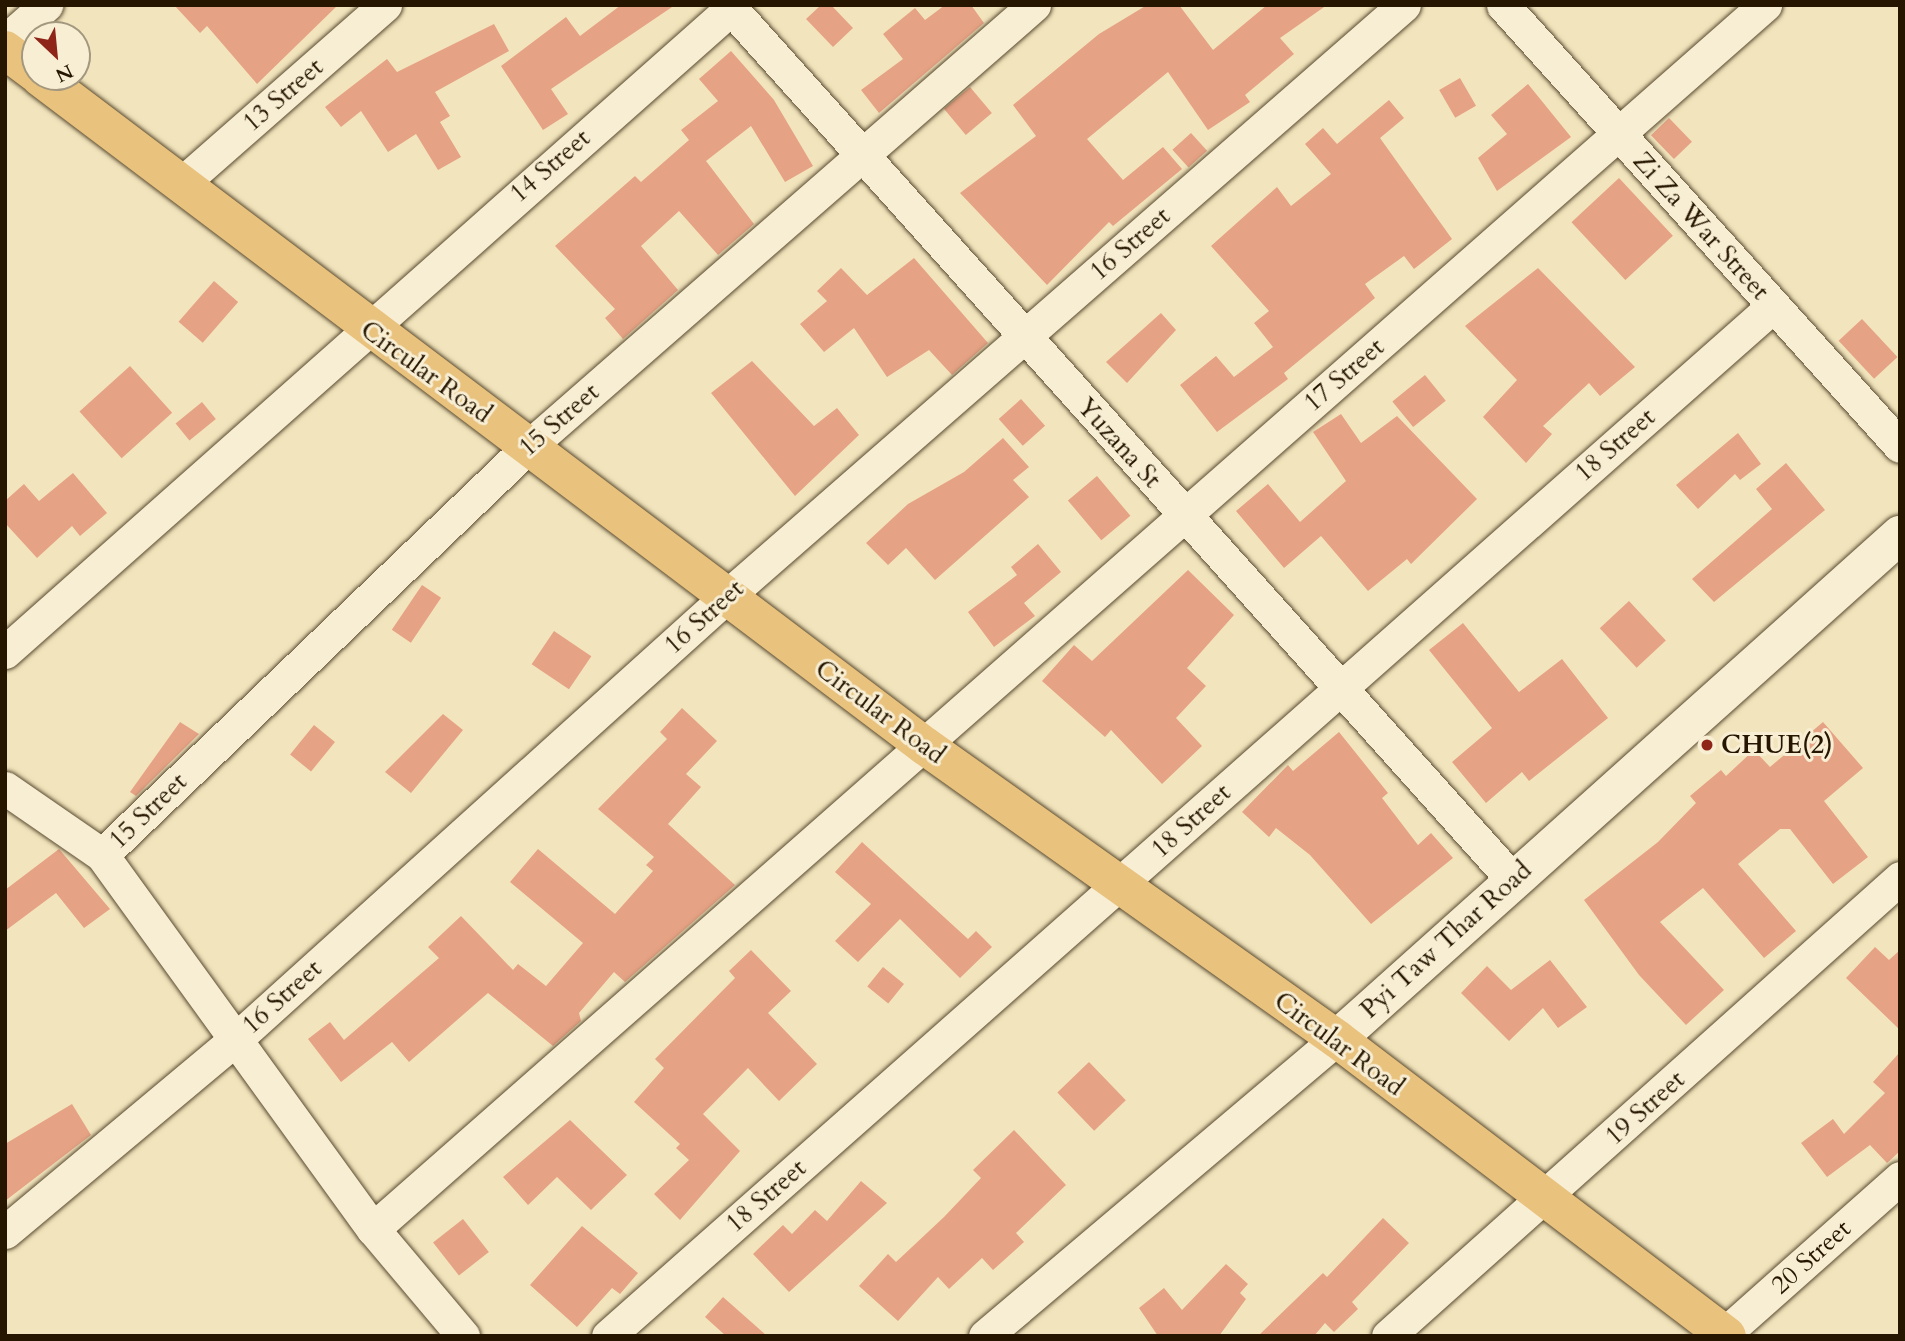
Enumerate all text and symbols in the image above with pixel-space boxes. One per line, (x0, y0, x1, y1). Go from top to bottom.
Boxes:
north arrow (21, 21, 91, 91)
street label: 13 Street (236, 52, 330, 138)
text: N (51, 58, 77, 88)
street label: 14 Street (503, 123, 597, 209)
street label: Zi Za War Street (1626, 146, 1776, 306)
street label: 16 Street (1083, 201, 1177, 287)
street label: Circular Road (354, 314, 498, 430)
street label: 17 Street (1297, 332, 1391, 418)
street label: 15 Street (512, 377, 606, 463)
street label: Yuzana St (1070, 391, 1168, 495)
street label: 18 Street (1568, 402, 1662, 488)
street label: 16 Street (658, 573, 750, 661)
street label: Circular Road (809, 653, 951, 771)
place label: CHUE(2) (1721, 729, 1833, 761)
marker: CHUE(2) (1699, 737, 1715, 753)
street label: 15 Street (103, 766, 193, 856)
street label: 18 Street (1145, 777, 1237, 865)
street label: Pyi Taw Thar Road (1354, 855, 1538, 1025)
street label: 16 Street (236, 953, 328, 1041)
street label: Circular Road (1268, 985, 1410, 1103)
street label: 19 Street (1599, 1064, 1691, 1152)
street label: 18 Street (719, 1153, 813, 1239)
street label: 20 Street (1765, 1213, 1857, 1301)

